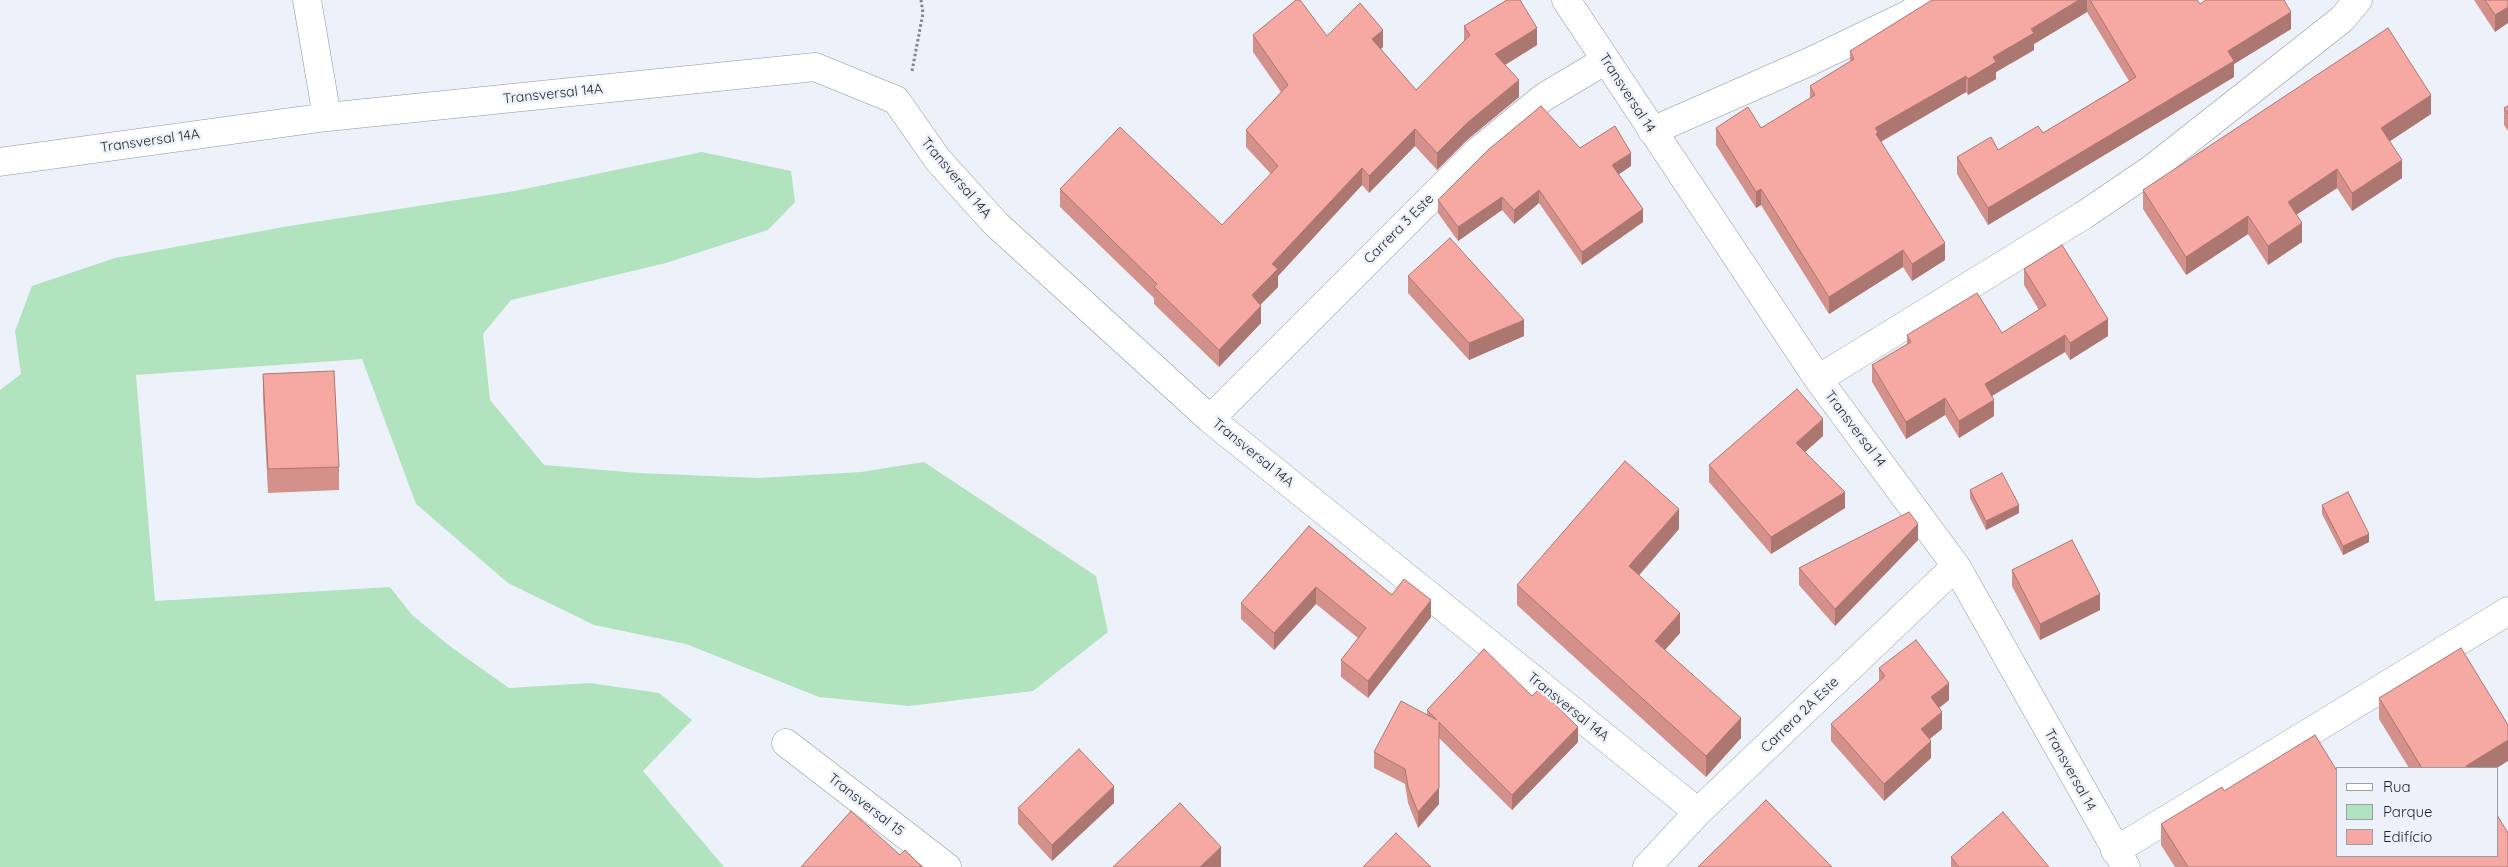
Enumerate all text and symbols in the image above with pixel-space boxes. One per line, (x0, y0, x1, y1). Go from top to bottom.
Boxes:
street label: Transversal 14 (1595, 50, 1659, 136)
street label: Transversal 14A (502, 80, 604, 108)
street label: Transversal 14A (99, 126, 201, 156)
street label: Transversal 14A (917, 134, 995, 222)
street label: Carrera 3 Este (1361, 191, 1437, 267)
street label: Transversal 14 (1821, 388, 1889, 470)
street label: Transversal 14A (1209, 415, 1297, 491)
street label: Transversal 14A (1524, 669, 1612, 745)
street label: Carrera 2A Este (1758, 674, 1842, 756)
street label: Transversal 14 (2041, 726, 2099, 814)
legend (2336, 767, 2498, 857)
street label: Transversal 15 (825, 770, 907, 840)
text: Rua (2383, 777, 2411, 796)
text: Parque (2383, 802, 2433, 821)
text: Edifício (2383, 827, 2432, 846)

